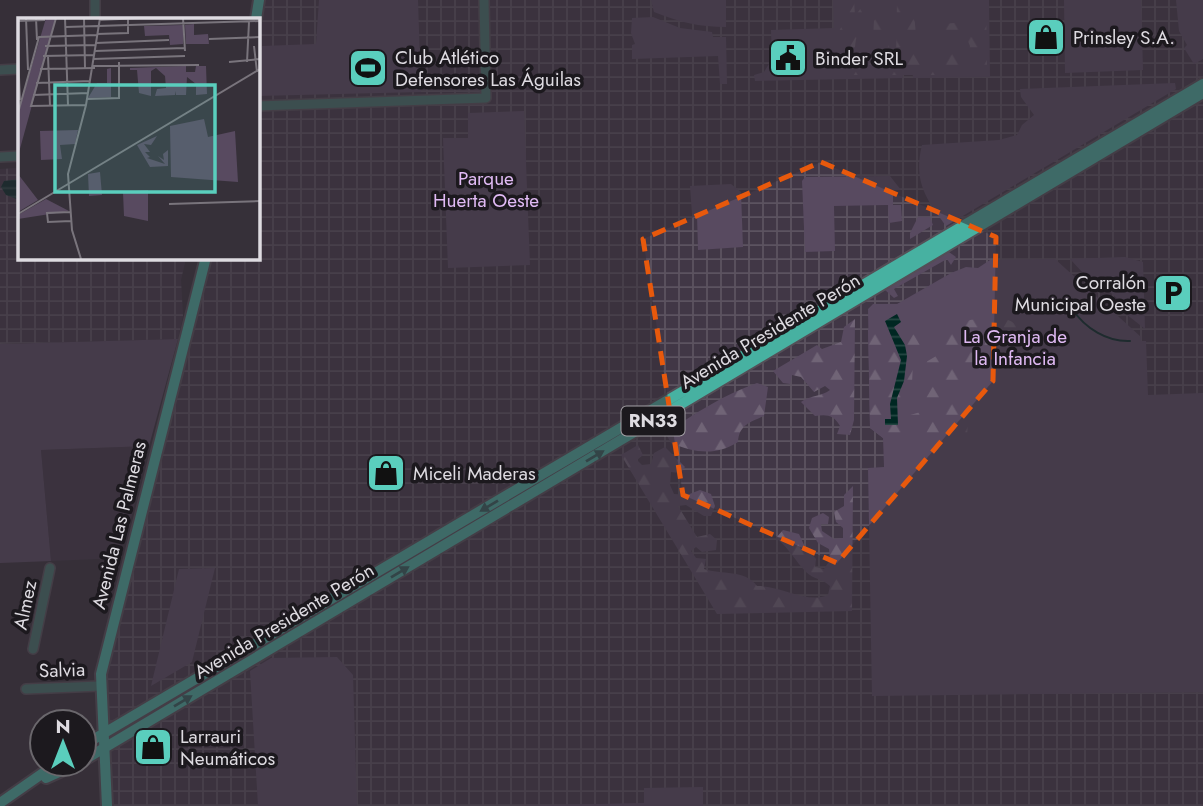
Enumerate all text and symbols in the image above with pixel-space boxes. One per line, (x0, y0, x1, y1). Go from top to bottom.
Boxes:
shop icon: Prinsley S.A. (1025, 16, 1067, 58)
inset map (18, 18, 259, 259)
place label: Prinsley S.A. (1073, 24, 1175, 51)
public building icon: Binder SRL (767, 37, 809, 79)
place label: Club Atlético Defensores Las Águilas (395, 44, 581, 93)
place label: Binder SRL (815, 45, 903, 72)
sports icon: Club Atlético Defensores Las Águilas (347, 47, 389, 89)
park label: Parque Huerta Oeste (433, 165, 539, 214)
street label: Avenida Presidente Perón (675, 267, 865, 395)
place label: Corralón Municipal Oeste (1015, 269, 1146, 318)
parking icon: Corralón Municipal Oeste (1152, 272, 1194, 314)
park label: La Granja de la Infancia (963, 323, 1067, 372)
road number: RN33 (622, 407, 684, 436)
street label: Avenida Las Palmeras (85, 438, 153, 612)
one-way arrow (585, 450, 604, 462)
shop icon: Miceli Maderas (365, 452, 407, 494)
place label: Miceli Maderas (413, 460, 536, 487)
one-way arrow (480, 500, 499, 512)
street label: Avenida Presidente Perón (189, 557, 379, 685)
one-way arrow (390, 566, 409, 579)
street label: Almez (7, 578, 43, 632)
street label: Salvia (38, 656, 86, 684)
one-way arrow (173, 696, 193, 708)
north arrow (28, 708, 98, 778)
text: N (55, 713, 71, 740)
place label: Larrauri Neumáticos (180, 723, 275, 772)
shop icon: Larrauri Neumáticos (132, 726, 174, 768)

